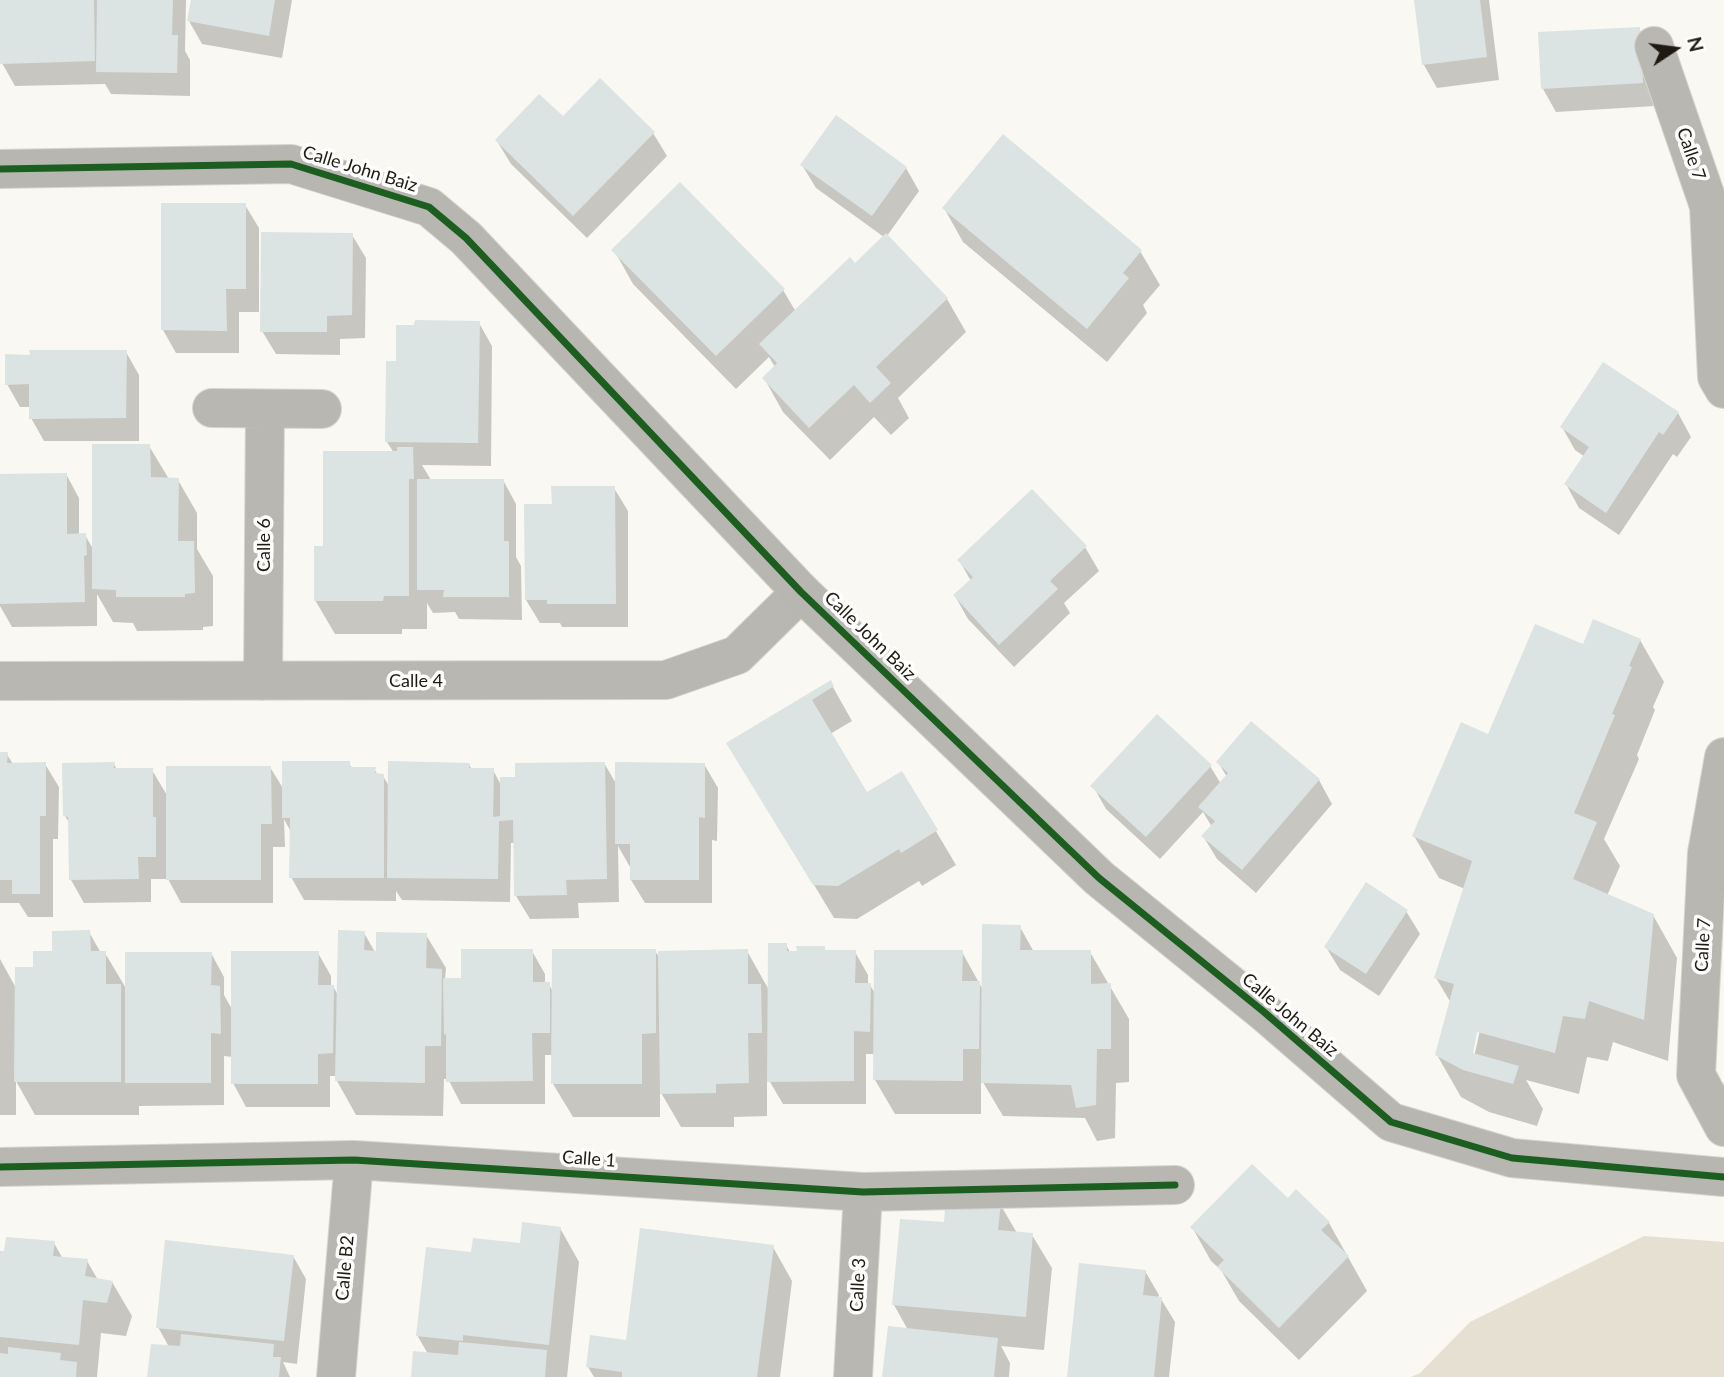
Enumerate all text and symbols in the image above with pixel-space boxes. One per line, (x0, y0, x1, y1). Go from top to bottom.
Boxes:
north arrow (1640, 14, 1710, 84)
text: N (1683, 34, 1709, 54)
street label: Calle 7 (1672, 125, 1710, 183)
street label: Calle John Baiz (300, 141, 420, 197)
street label: Calle 6 (253, 518, 275, 572)
street label: Calle John Baiz (820, 587, 920, 685)
street label: Calle 4 (389, 670, 443, 692)
street label: Calle 7 (1691, 917, 1715, 973)
street label: Calle John Baiz (1238, 969, 1342, 1061)
street label: Calle 1 (561, 1146, 617, 1172)
street label: Calle B2 (331, 1234, 359, 1302)
street label: Calle 3 (846, 1257, 870, 1313)

